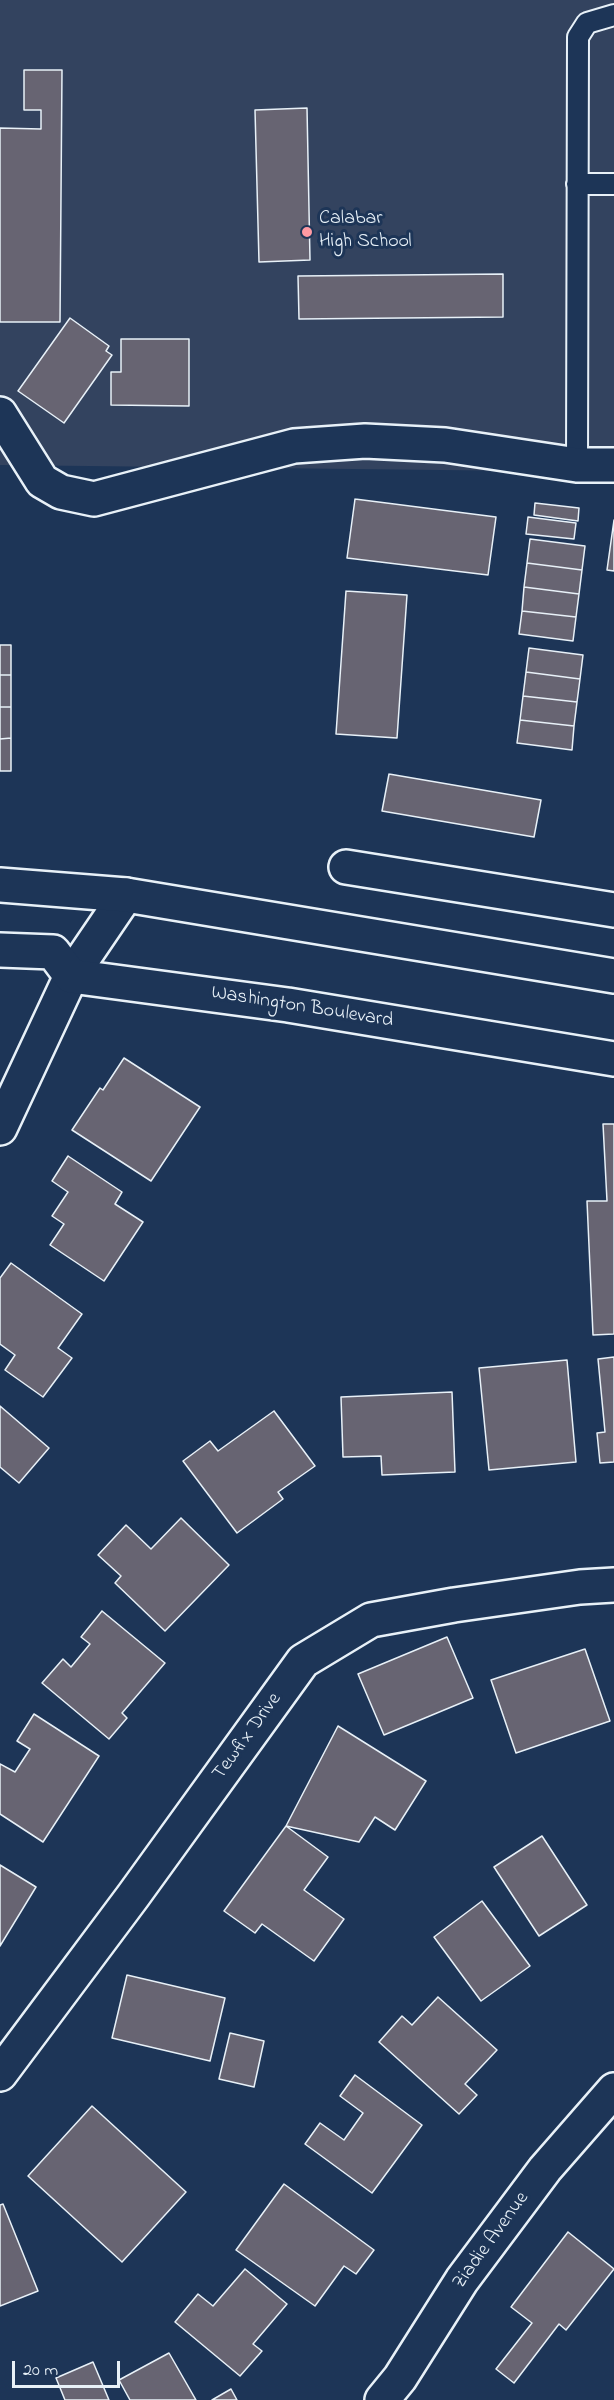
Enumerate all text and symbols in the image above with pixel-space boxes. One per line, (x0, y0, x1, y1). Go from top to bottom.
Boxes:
place label: Calabar High School (319, 208, 412, 255)
marker: Calabar High School (300, 225, 314, 239)
street label: Washington Boulevard (209, 982, 395, 1034)
street label: Tewfix Drive (208, 1689, 288, 1785)
street label: Ziadie Avenue (449, 2188, 535, 2294)
scale bar (15, 2349, 123, 2387)
text: 20 m (23, 2358, 58, 2384)

